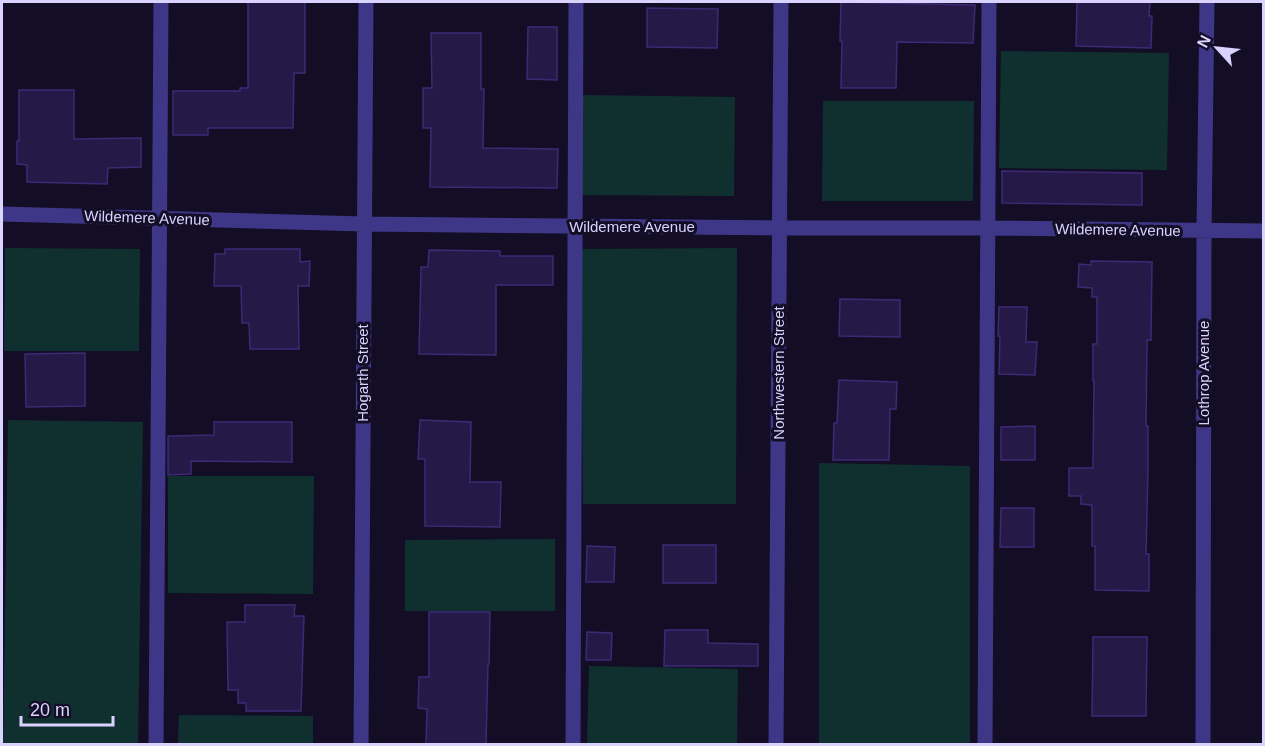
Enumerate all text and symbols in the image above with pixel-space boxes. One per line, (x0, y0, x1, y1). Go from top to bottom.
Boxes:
north arrow (1187, 18, 1247, 78)
text: N (1194, 32, 1214, 50)
street label: Wildemere Avenue (84, 207, 210, 228)
street label: Wildemere Avenue (569, 218, 695, 235)
street label: Wildemere Avenue (1055, 220, 1181, 239)
street label: Northwestern Street (770, 305, 787, 440)
street label: Lothrop Avenue (1195, 321, 1212, 425)
street label: Hogarth Street (354, 323, 371, 422)
scale bar (21, 689, 112, 727)
text: 20 m (30, 700, 70, 720)

